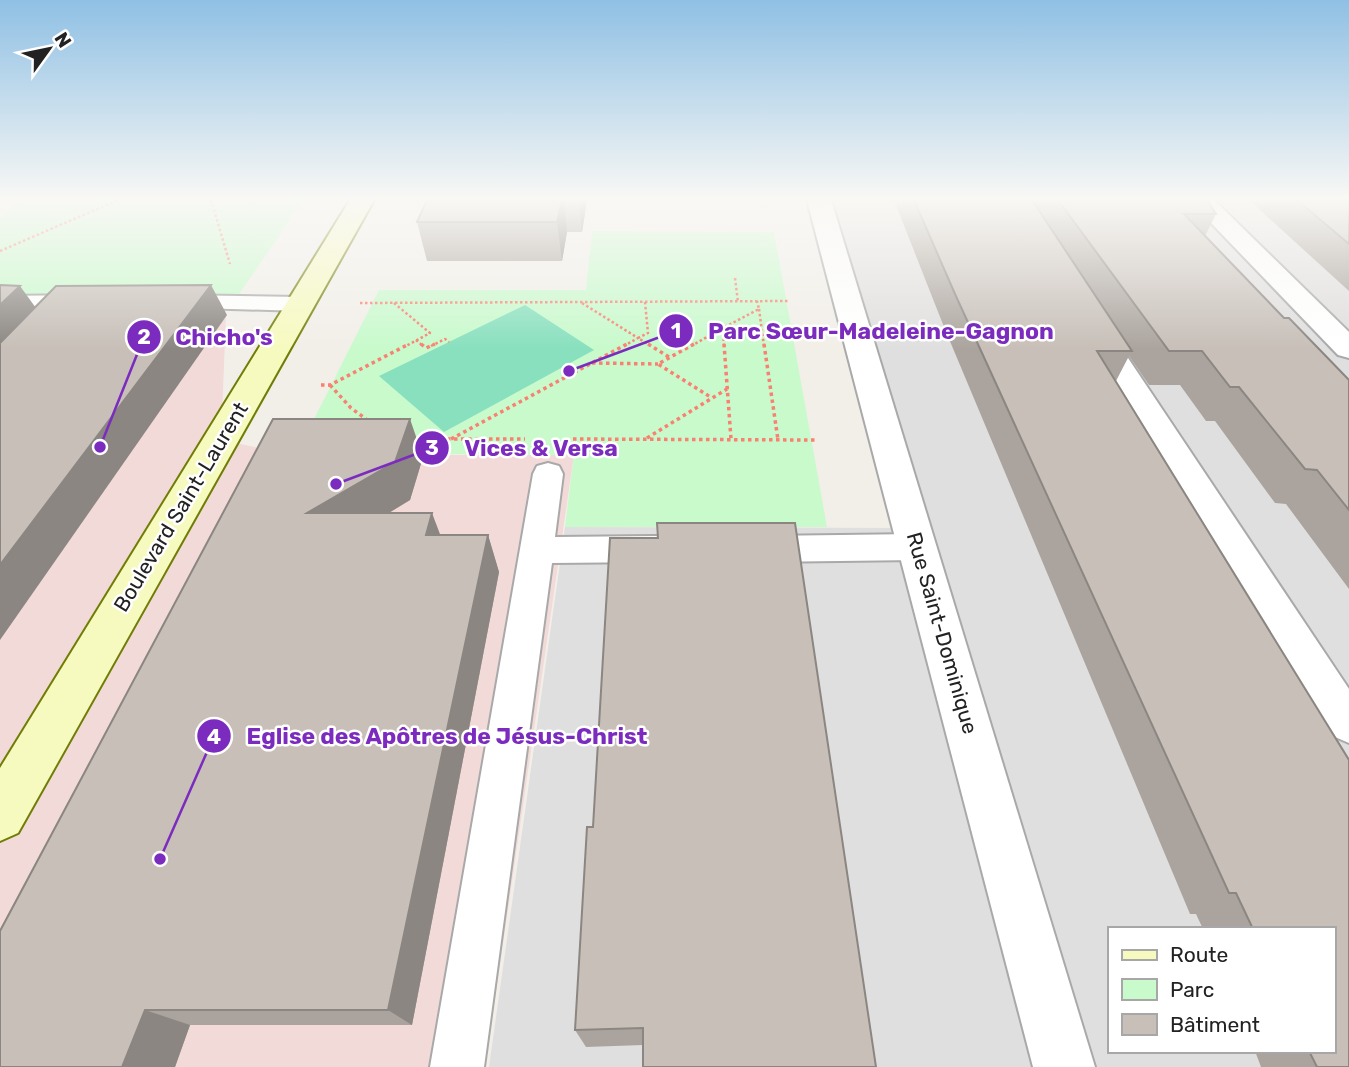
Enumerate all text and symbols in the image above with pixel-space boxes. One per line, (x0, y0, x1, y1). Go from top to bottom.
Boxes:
north arrow (14, 14, 84, 84)
text: N (49, 28, 76, 52)
callout: Parc Sœur-Madeleine-Gagnon (659, 309, 1067, 353)
callout: Chicho's (126, 315, 287, 359)
text: Parc Sœur-Madeleine-Gagnon (708, 317, 1054, 345)
text: 1 (671, 318, 681, 343)
text: Chicho's (175, 323, 273, 351)
text: 2 (137, 324, 151, 349)
street label: Boulevard Saint-Laurent (108, 397, 253, 616)
callout: Vices & Versa (415, 426, 632, 470)
text: Vices & Versa (464, 434, 618, 462)
text: 3 (425, 435, 439, 460)
street label: Rue Saint-Dominique (902, 529, 983, 737)
callout: Eglise des Apôtres de Jésus-Christ (197, 714, 661, 758)
text: Eglise des Apôtres de Jésus-Christ (247, 722, 648, 750)
text: 4 (207, 724, 221, 749)
legend (1108, 927, 1335, 1053)
text: Route (1170, 942, 1228, 967)
text: Parc (1170, 977, 1214, 1002)
text: Bâtiment (1170, 1012, 1260, 1037)

